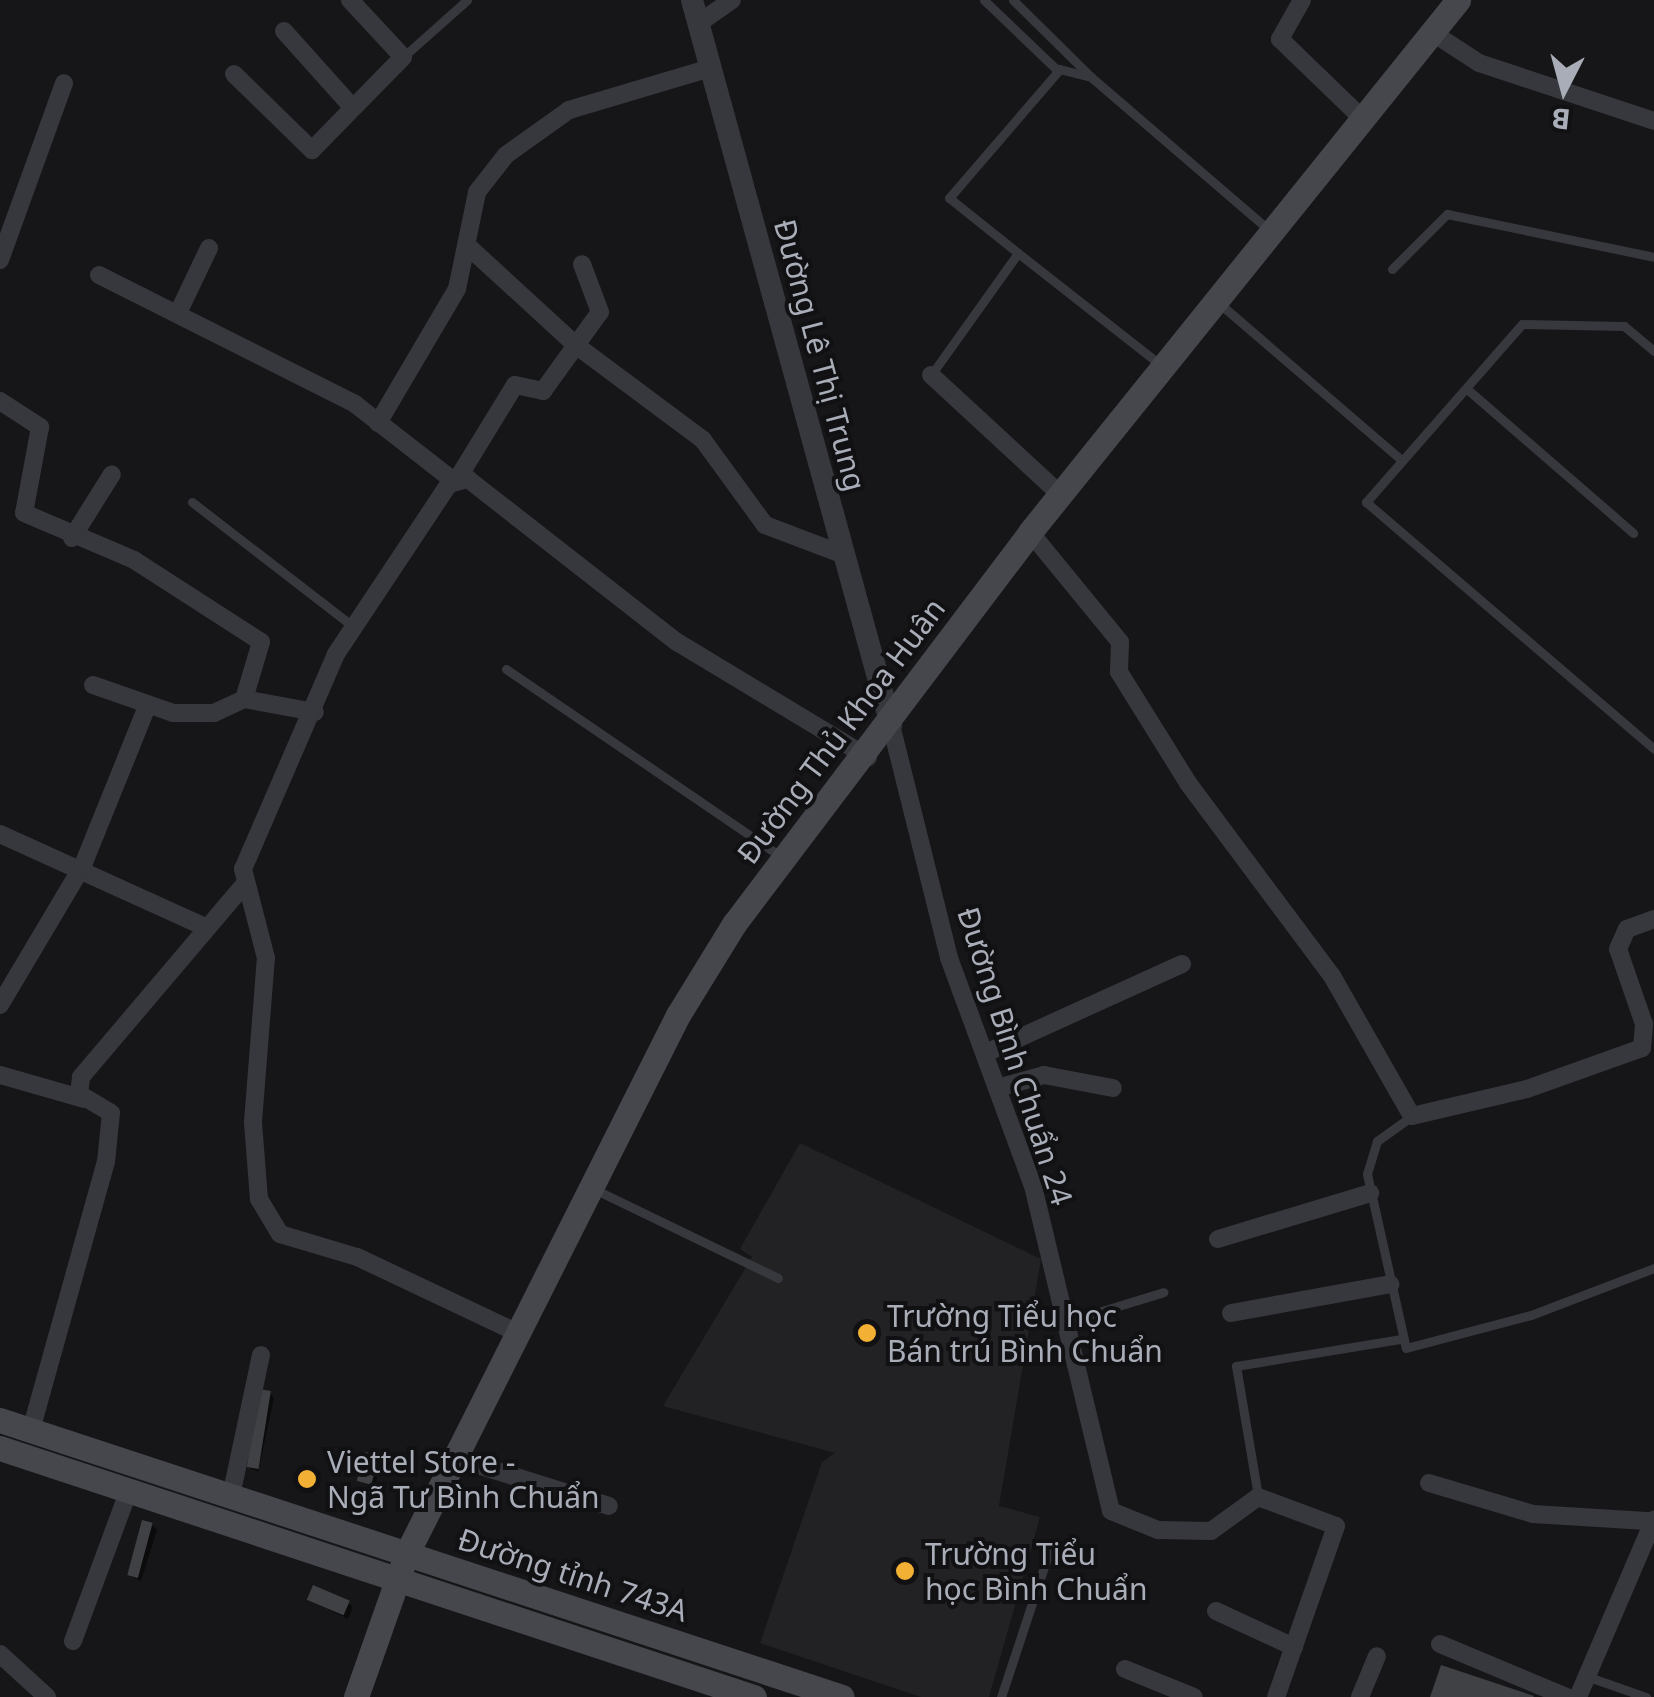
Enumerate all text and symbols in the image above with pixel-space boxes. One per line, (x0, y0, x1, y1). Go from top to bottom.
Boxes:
north arrow (1514, 40, 1614, 140)
text: B (1550, 100, 1572, 140)
street label: Đường Lê Thị Trung (766, 215, 874, 495)
street label: Đường Thủ Khoa Huân (729, 591, 953, 871)
street label: Đường Bình Chuẩn 24 (950, 903, 1080, 1209)
place label: Trường Tiểu học Bán trú Bình Chuẩn (887, 1298, 1163, 1368)
marker: Trường Tiểu học Bán trú Bình Chuẩn (856, 1322, 878, 1344)
place label: Viettel Store - Ngã Tư Bình Chuẩn (327, 1444, 600, 1514)
marker: Viettel Store - Ngã Tư Bình Chuẩn (296, 1468, 318, 1490)
street label: Đường tỉnh 743A (454, 1521, 692, 1629)
place label: Trường Tiểu học Bình Chuẩn (925, 1536, 1147, 1606)
marker: Trường Tiểu học Bình Chuẩn (894, 1560, 916, 1582)

